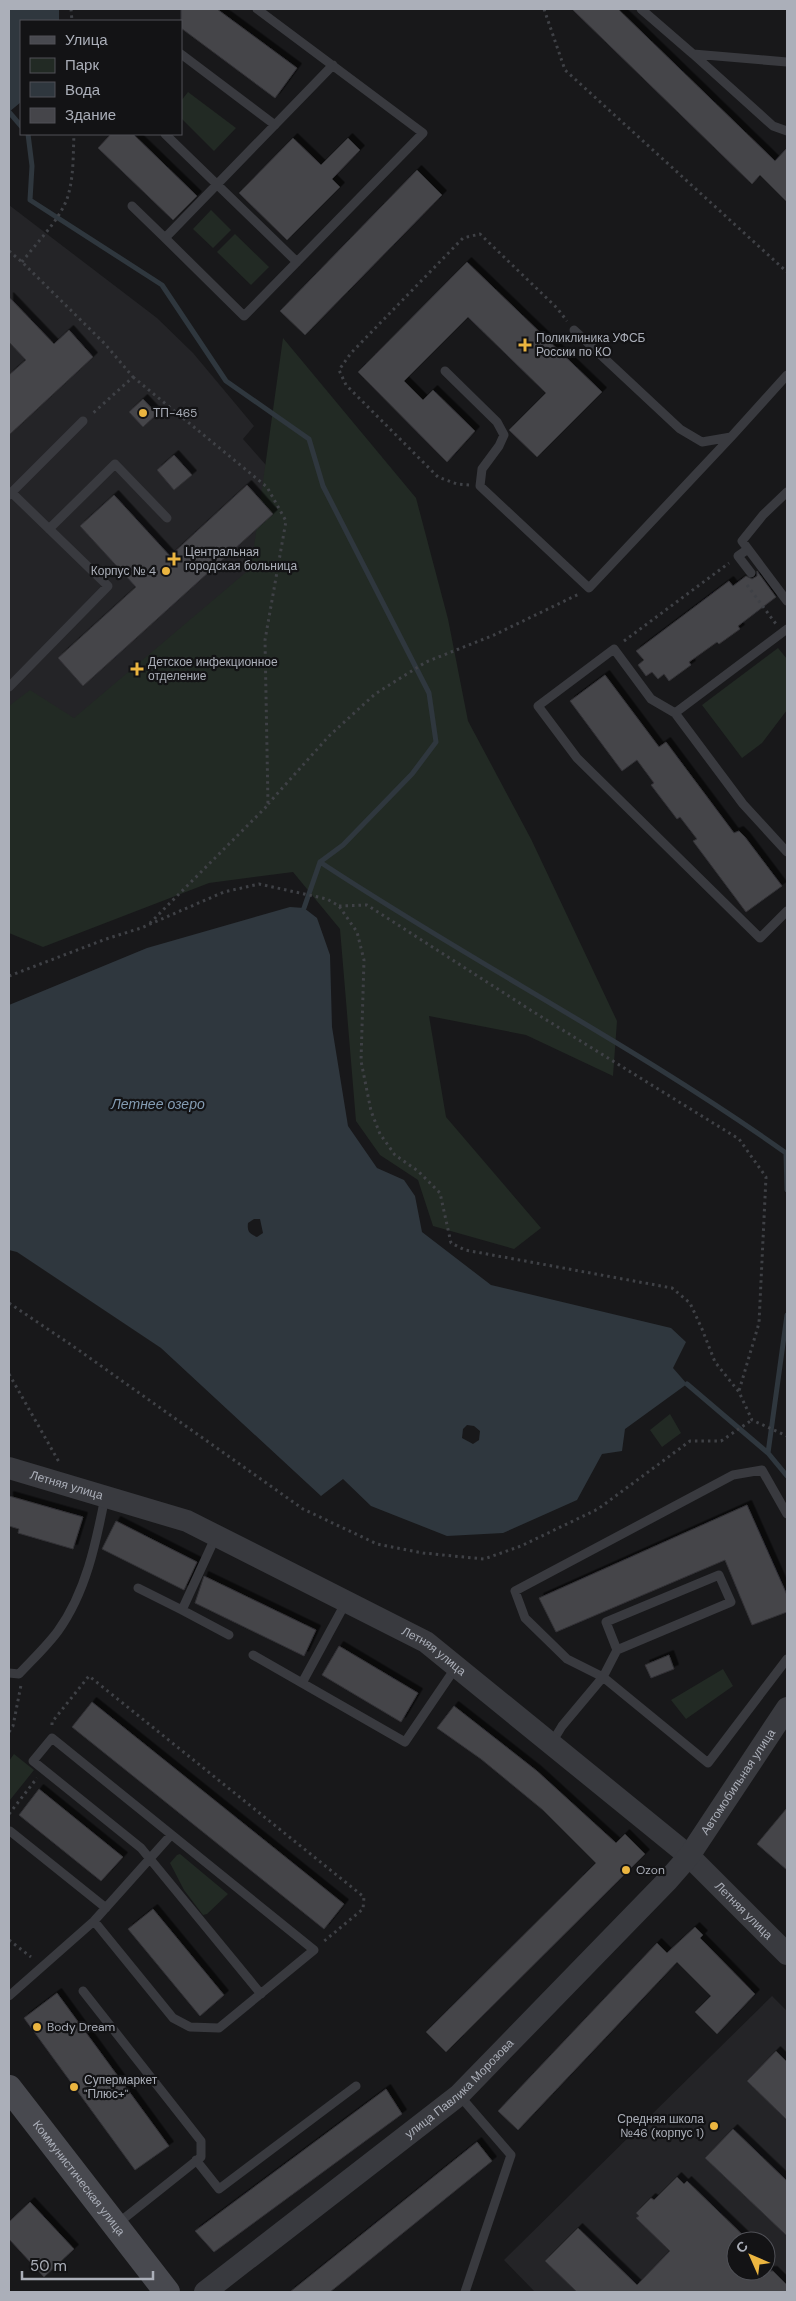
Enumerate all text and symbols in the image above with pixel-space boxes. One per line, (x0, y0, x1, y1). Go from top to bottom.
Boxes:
legend (20, 20, 182, 135)
text: Улица (65, 30, 108, 50)
text: Парк (65, 55, 99, 75)
text: Вода (65, 80, 101, 100)
text: Здание (65, 105, 116, 125)
place label: Поликлиника УФСБ России по КО (536, 330, 646, 360)
marker: Поликлиника УФСБ России по КО (518, 338, 532, 352)
place label: ТП-465 (153, 405, 197, 421)
marker: ТП-465 (137, 407, 149, 419)
place label: Центральная городская больница (185, 544, 297, 574)
marker: Центральная городская больница (167, 552, 181, 566)
place label: Корпус № 4 (91, 563, 156, 579)
marker: Корпус № 4 (160, 565, 172, 577)
place label: Детское инфекционное отделение (148, 654, 278, 684)
marker: Детское инфекционное отделение (130, 662, 144, 676)
water label: Летнее озеро (110, 1095, 205, 1113)
street label: Летняя улица (28, 1467, 105, 1504)
street label: Летняя улица (399, 1623, 469, 1679)
street label: Автомобильная улица (697, 1726, 779, 1838)
place label: Ozon (636, 1862, 665, 1878)
marker: Ozon (620, 1864, 632, 1876)
street label: Летняя улица (711, 1878, 776, 1943)
place label: Body Dream (47, 2019, 115, 2035)
marker: Body Dream (31, 2021, 43, 2033)
street label: улица Павлика Морозова (402, 2035, 518, 2142)
place label: Супермаркет "Плюс+" (84, 2072, 158, 2102)
marker: Супермаркет "Плюс+" (68, 2081, 80, 2093)
place label: Средняя школа №46 (корпус 1) (617, 2111, 704, 2141)
street label: Коммунистическая улица (29, 2117, 129, 2239)
marker: Средняя школа №46 (корпус 1) (708, 2120, 720, 2132)
north arrow (726, 2231, 776, 2281)
text: С (732, 2237, 752, 2257)
scale bar (22, 2248, 154, 2280)
text: 50 m (30, 2256, 67, 2276)

